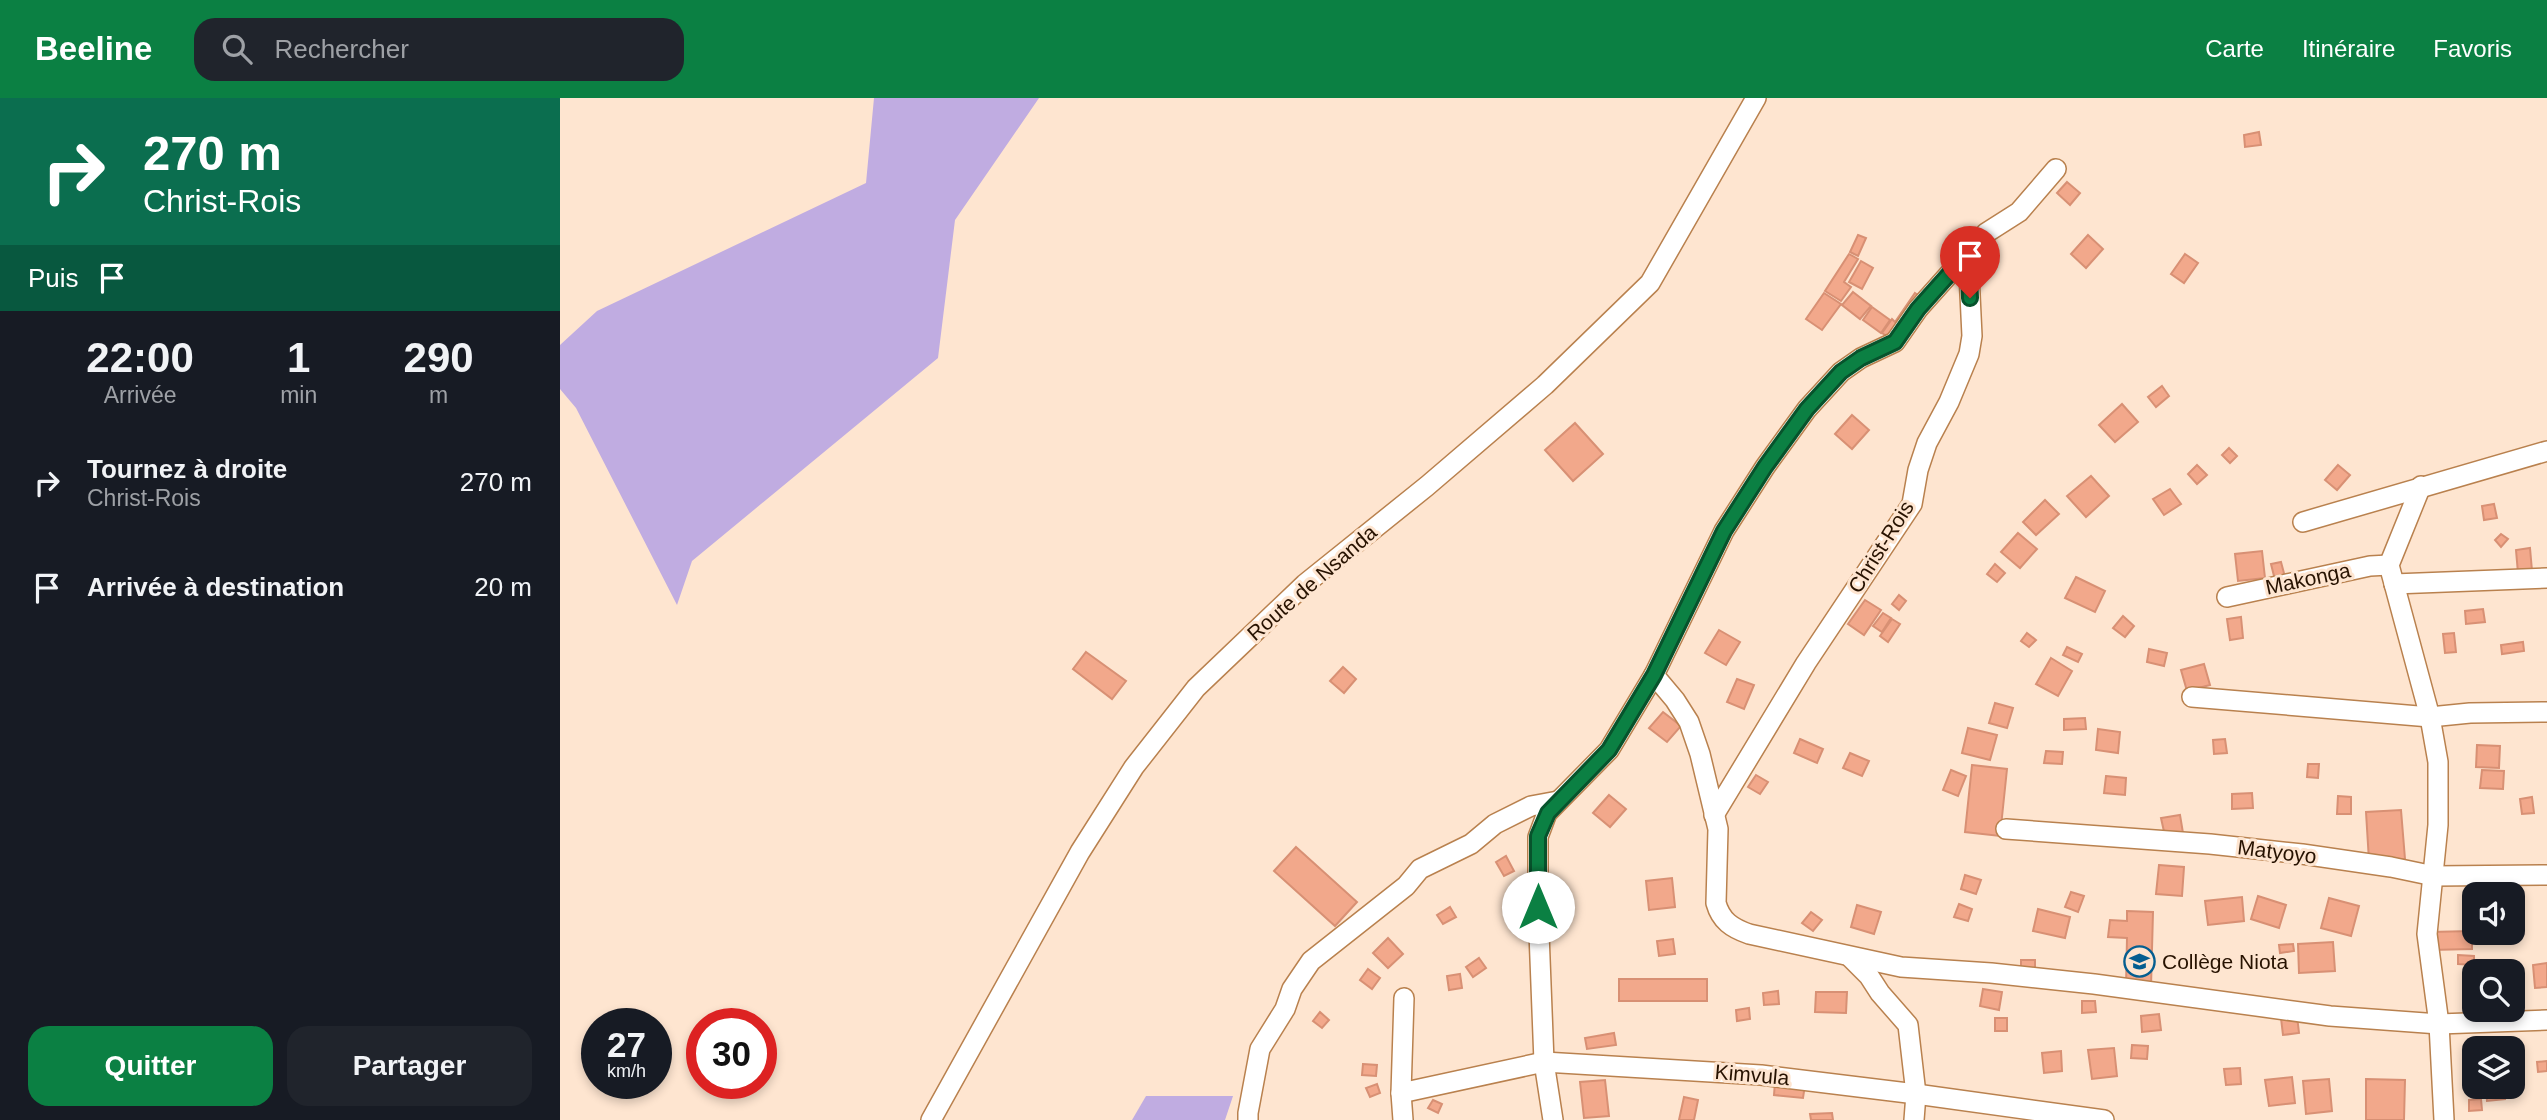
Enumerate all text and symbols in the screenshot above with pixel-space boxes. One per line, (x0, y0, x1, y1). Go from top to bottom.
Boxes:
search box (194, 18, 684, 81)
text: Beeline (35, 30, 152, 67)
icon: search (218, 30, 256, 68)
text: Rechercher (274, 34, 409, 64)
text: Carte (2205, 35, 2264, 62)
text: Itinéraire (2302, 35, 2395, 62)
text: Favoris (2433, 35, 2512, 62)
icon: right (28, 126, 119, 217)
text: 270 m (143, 126, 282, 180)
text: Christ-Rois (143, 183, 301, 219)
pin (1940, 226, 2000, 298)
icon: arrive (1951, 237, 1989, 275)
icon: arrive (93, 259, 131, 297)
text: Puis (28, 263, 79, 293)
text: 22:00 (86, 334, 194, 381)
text: 1 (287, 334, 310, 381)
text: 290 (404, 334, 474, 381)
text: Arrivée (104, 382, 177, 408)
text: min (280, 382, 317, 408)
text: m (429, 382, 448, 408)
text: Tournez à droite (87, 454, 287, 484)
icon: right (28, 464, 66, 502)
text: 270 m (460, 467, 532, 497)
text: Christ-Rois (87, 485, 201, 511)
street label: Christ-Rois (1843, 497, 1918, 597)
street label: Route de Nsanda (1242, 520, 1381, 645)
street label: Makonga (2263, 558, 2353, 599)
icon: arrive (28, 569, 66, 607)
text: Arrivée à destination (87, 572, 344, 602)
text: 20 m (474, 572, 532, 602)
street label: Matyoyo (2236, 835, 2318, 868)
position arrow (1501, 870, 1575, 944)
map controls (2462, 882, 2525, 1099)
button: sound (2462, 882, 2525, 945)
school or university icon: Collège Niota (2122, 945, 2156, 979)
place label: Collège Niota (2162, 950, 2288, 973)
button: search (2462, 959, 2525, 1022)
speed limit sign: 30 (686, 1008, 777, 1099)
text: 27 (607, 1025, 646, 1064)
button: Quitter (28, 1026, 273, 1106)
button: Partager (287, 1026, 532, 1106)
button: layers (2462, 1036, 2525, 1099)
street label: Kimvula (1714, 1060, 1791, 1089)
text: km/h (607, 1061, 646, 1081)

